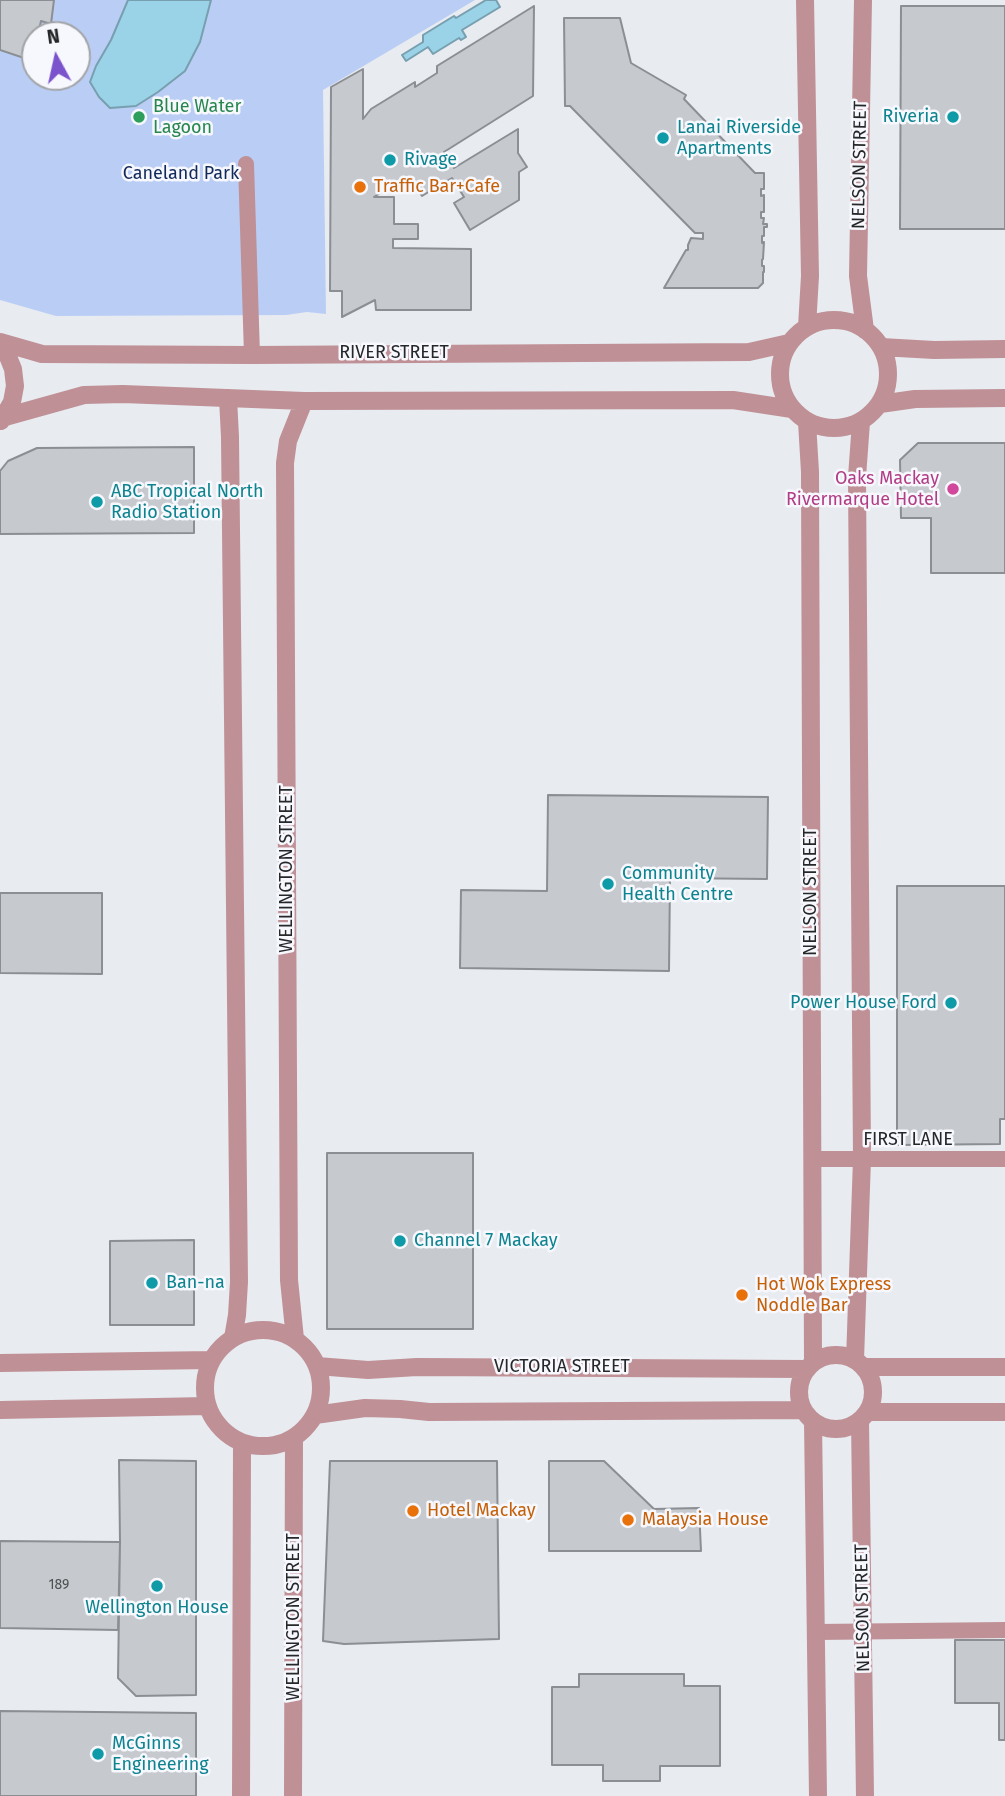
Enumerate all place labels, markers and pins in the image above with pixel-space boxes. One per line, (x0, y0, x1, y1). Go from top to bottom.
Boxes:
place label: Blue Water Lagoon (153, 96, 241, 138)
place label: Riveria (883, 106, 939, 128)
marker: Blue Water Lagoon (131, 109, 147, 125)
marker: Riveria (945, 109, 961, 125)
place label: Lanai Riverside Apartments (677, 117, 801, 160)
marker: Lanai Riverside Apartments (655, 130, 671, 146)
place label: Rivage (404, 149, 457, 171)
marker: Rivage (382, 152, 398, 168)
place label: Traffic Bar+Cafe (374, 176, 500, 198)
marker: Traffic Bar+Cafe (352, 179, 368, 195)
place label: Oaks Mackay Rivermarque Hotel (786, 468, 939, 510)
place label: ABC Tropical North Radio Station (111, 481, 263, 524)
marker: Oaks Mackay Rivermarque Hotel (945, 481, 961, 497)
marker: ABC Tropical North Radio Station (89, 494, 105, 510)
place label: Community Health Centre (622, 863, 733, 906)
marker: Community Health Centre (600, 876, 616, 892)
place label: Power House Ford (790, 992, 937, 1014)
marker: Power House Ford (943, 995, 959, 1011)
place label: Channel 7 Mackay (414, 1230, 558, 1252)
marker: Channel 7 Mackay (392, 1233, 408, 1249)
place label: Ban-na (166, 1272, 225, 1294)
place label: Hot Wok Express Noddle Bar (756, 1274, 891, 1316)
marker: Ban-na (144, 1275, 160, 1291)
marker: Hot Wok Express Noddle Bar (734, 1287, 750, 1303)
place label: Hotel Mackay (427, 1500, 536, 1522)
marker: Hotel Mackay (405, 1503, 421, 1519)
place label: Malaysia House (642, 1509, 769, 1531)
marker: Malaysia House (620, 1512, 636, 1528)
marker: Wellington House (149, 1578, 165, 1594)
place label: Wellington House (85, 1597, 229, 1619)
place label: McGinns Engineering (112, 1733, 209, 1776)
marker: McGinns Engineering (90, 1746, 106, 1762)

